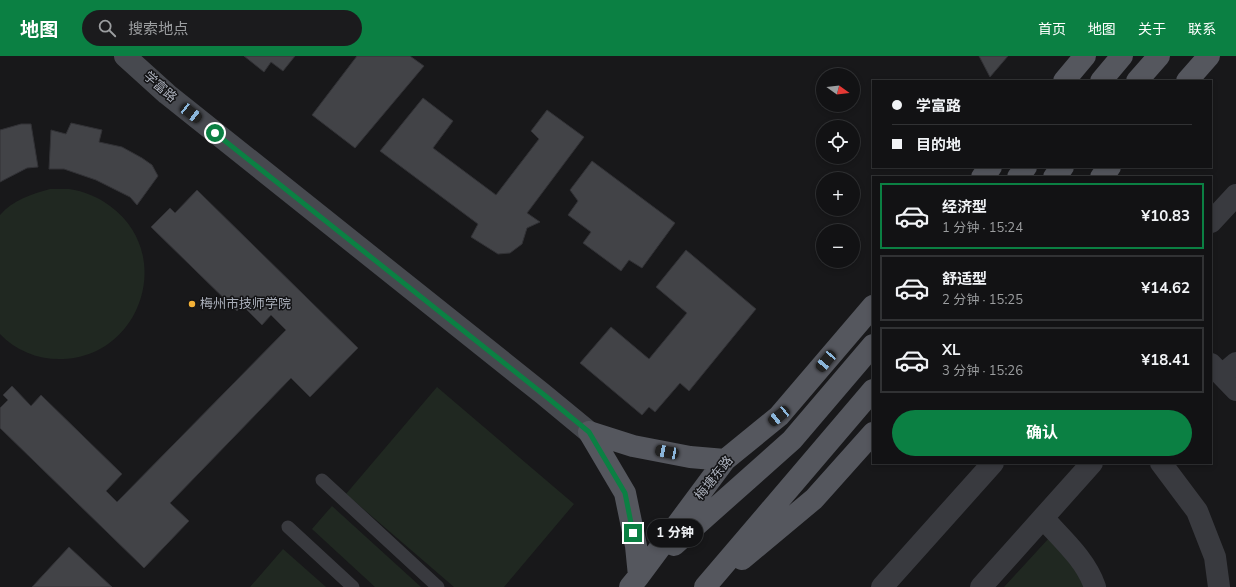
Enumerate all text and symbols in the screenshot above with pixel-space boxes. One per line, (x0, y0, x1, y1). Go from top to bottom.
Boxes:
search box (82, 10, 362, 46)
text: 地图 (20, 17, 58, 43)
icon: search (96, 17, 118, 39)
text: 搜索地点 (128, 19, 188, 39)
text: 首页 (1038, 20, 1066, 39)
text: 地图 (1088, 20, 1116, 39)
text: 关于 (1138, 20, 1166, 39)
text: 联系 (1188, 20, 1216, 39)
street label: 学富路 (139, 67, 181, 107)
north arrow (816, 68, 860, 112)
map controls (816, 68, 860, 268)
text: 学富路 (916, 96, 961, 116)
car (178, 101, 204, 125)
button: locate (816, 120, 860, 164)
route start (206, 124, 224, 142)
text: 目的地 (916, 135, 961, 155)
button: + (816, 172, 860, 216)
text: 经济型 (942, 197, 987, 217)
icon: car (894, 198, 930, 234)
text: ¥10.83 (1141, 206, 1190, 226)
text: 1 分钟 · 15:24 (942, 219, 1023, 237)
button: − (816, 224, 860, 268)
text: 舒适型 (942, 269, 987, 289)
icon: car (894, 270, 930, 306)
text: ¥14.62 (1141, 278, 1190, 298)
text: 2 分钟 · 15:25 (942, 291, 1023, 309)
place label: 梅州市技师学院 (200, 295, 291, 313)
marker: 梅州市技师学院 (187, 299, 197, 309)
text: XL (942, 340, 961, 360)
icon: car (894, 342, 930, 378)
car (814, 348, 838, 374)
text: ¥18.41 (1141, 350, 1190, 370)
text: 3 分钟 · 15:26 (942, 362, 1023, 380)
car (766, 404, 792, 428)
button: 确认 (892, 410, 1192, 456)
car (654, 444, 680, 460)
street label: 梅塘东路 (691, 452, 737, 504)
callout: 1 分钟 (647, 519, 703, 547)
route end (624, 524, 642, 542)
text: 1 分钟 (656, 524, 694, 542)

